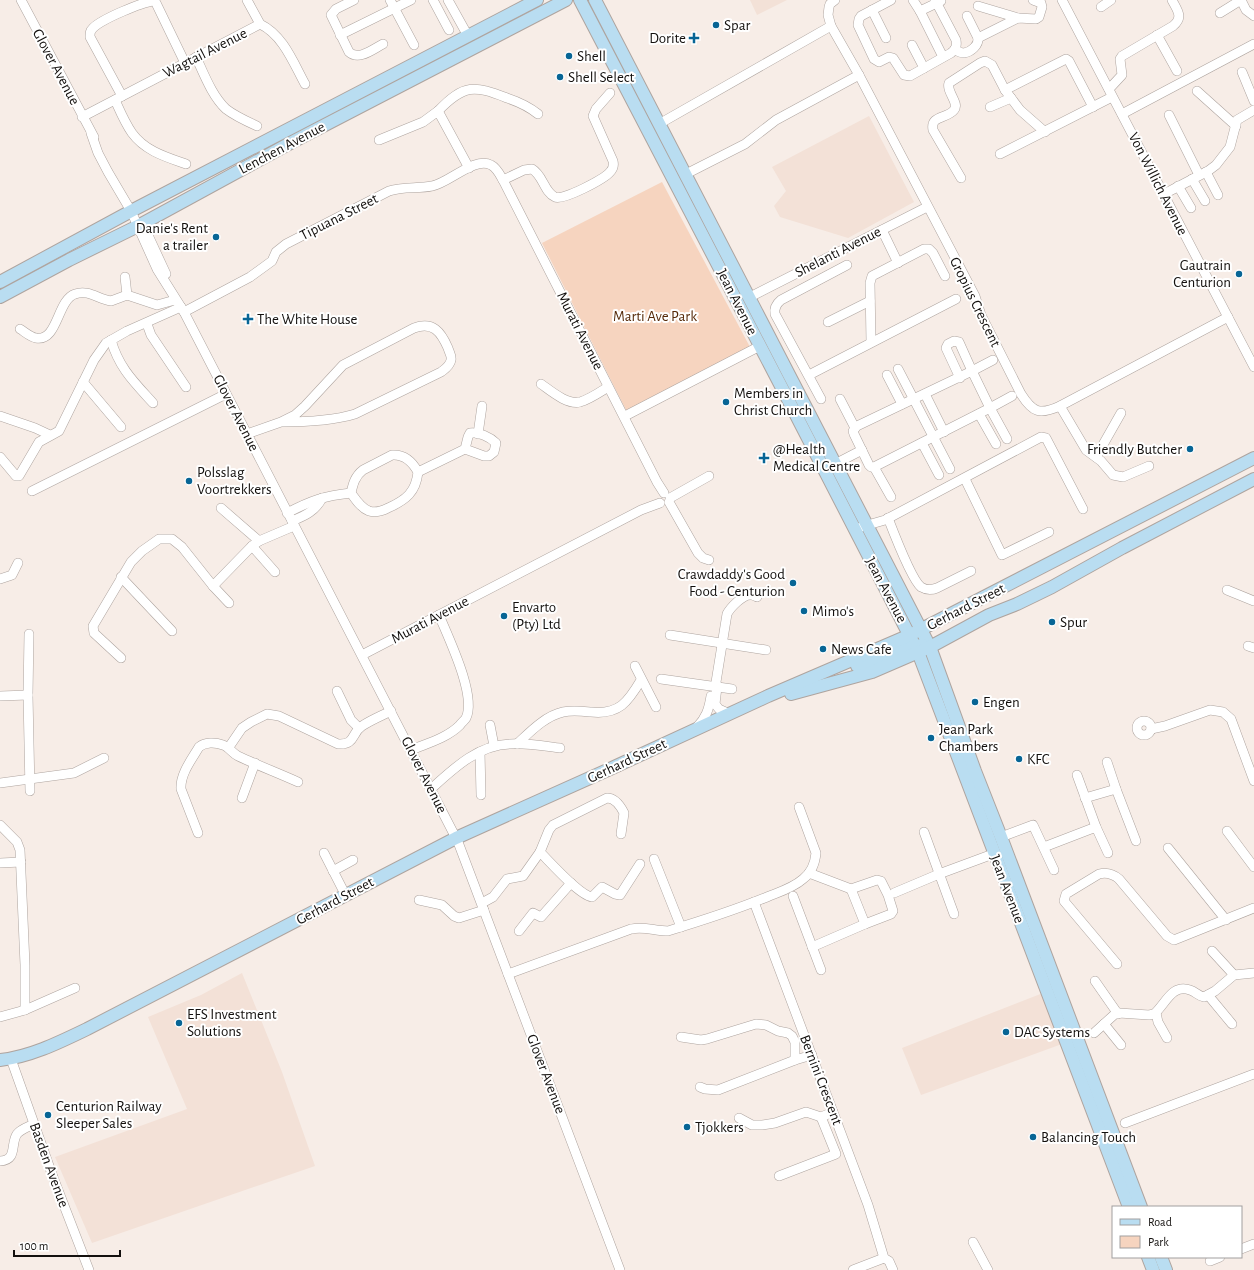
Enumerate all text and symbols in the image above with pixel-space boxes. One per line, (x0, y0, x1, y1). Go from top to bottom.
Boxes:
place label: Spar (724, 18, 750, 33)
marker: Spar (711, 20, 721, 30)
street label: Wagtail Avenue (161, 25, 249, 81)
street label: Glover Avenue (30, 26, 82, 108)
place label: Dorite (649, 31, 686, 46)
marker: Dorite (689, 33, 699, 43)
place label: Shell (577, 49, 606, 64)
marker: Shell (564, 51, 574, 61)
place label: Shell Select (568, 70, 635, 85)
marker: Shell Select (555, 72, 565, 82)
street label: Lenchen Avenue (236, 119, 328, 177)
street label: Von Willich Avenue (1126, 130, 1190, 238)
street label: Tipuana Street (297, 191, 381, 243)
place label: Danie's Rent a trailer (136, 221, 208, 253)
street label: Shelanti Avenue (792, 224, 884, 280)
marker: Danie's Rent a trailer (211, 232, 221, 242)
street label: Gropius Crescent (947, 255, 1003, 349)
place label: Gautrain Centurion (1173, 258, 1231, 290)
street label: Jean Avenue (714, 267, 760, 338)
marker: Gautrain Centurion (1234, 269, 1244, 279)
street label: Murati Avenue (554, 290, 606, 372)
park label: Marti Ave Park (613, 309, 697, 324)
place label: The White House (257, 312, 358, 327)
marker: The White House (242, 313, 254, 325)
street label: Glover Avenue (210, 372, 262, 454)
place label: Members in Christ Church (734, 386, 812, 418)
marker: Members in Christ Church (721, 397, 731, 407)
place label: @Health Medical Centre (773, 442, 860, 474)
place label: Friendly Butcher (1087, 442, 1182, 457)
marker: Friendly Butcher (1185, 444, 1195, 454)
marker: @Health Medical Centre (758, 452, 770, 464)
place label: Polsslag Voortrekkers (197, 465, 272, 497)
marker: Polsslag Voortrekkers (184, 476, 194, 486)
street label: Jean Avenue (862, 555, 910, 625)
place label: Crawdaddy's Good Food - Centurion (678, 567, 785, 599)
marker: Crawdaddy's Good Food - Centurion (788, 578, 798, 588)
street label: Gerhard Street (925, 581, 1008, 633)
street label: Murati Avenue (389, 593, 471, 647)
place label: Envarto (Pty) Ltd (512, 600, 561, 632)
place label: Mimo's (812, 604, 854, 619)
marker: Mimo's (799, 606, 809, 616)
marker: Envarto (Pty) Ltd (499, 611, 509, 621)
place label: Spur (1060, 615, 1087, 630)
marker: Spur (1047, 617, 1057, 627)
place label: News Cafe (831, 642, 892, 657)
marker: News Cafe (818, 644, 828, 654)
place label: Engen (983, 695, 1020, 710)
marker: Engen (970, 697, 980, 707)
place label: Jean Park Chambers (939, 722, 998, 754)
marker: Jean Park Chambers (926, 733, 936, 743)
street label: Glover Avenue (398, 734, 450, 816)
street label: Gerhard Street (585, 736, 669, 786)
place label: KFC (1027, 752, 1050, 767)
marker: KFC (1014, 754, 1024, 764)
street label: Jean Avenue (987, 853, 1027, 925)
street label: Gerhard Street (294, 874, 376, 928)
place label: EFS Investment Solutions (187, 1007, 277, 1039)
marker: EFS Investment Solutions (174, 1018, 184, 1028)
place label: DAC Systems (1014, 1025, 1090, 1040)
marker: DAC Systems (1001, 1027, 1011, 1037)
street label: Glover Avenue (524, 1032, 568, 1116)
street label: Bernini Crescent (797, 1033, 845, 1127)
place label: Centurion Railway Sleeper Sales (56, 1099, 162, 1131)
marker: Centurion Railway Sleeper Sales (43, 1110, 53, 1120)
place label: Tjokkers (695, 1120, 744, 1135)
street label: Basden Avenue (27, 1121, 71, 1210)
marker: Tjokkers (682, 1122, 692, 1132)
place label: Balancing Touch (1041, 1130, 1136, 1145)
marker: Balancing Touch (1028, 1132, 1038, 1142)
legend (1112, 1206, 1242, 1258)
text: Road (1148, 1216, 1172, 1228)
scale bar (14, 1232, 120, 1258)
text: Park (1148, 1236, 1169, 1248)
text: 100 m (20, 1240, 48, 1252)

